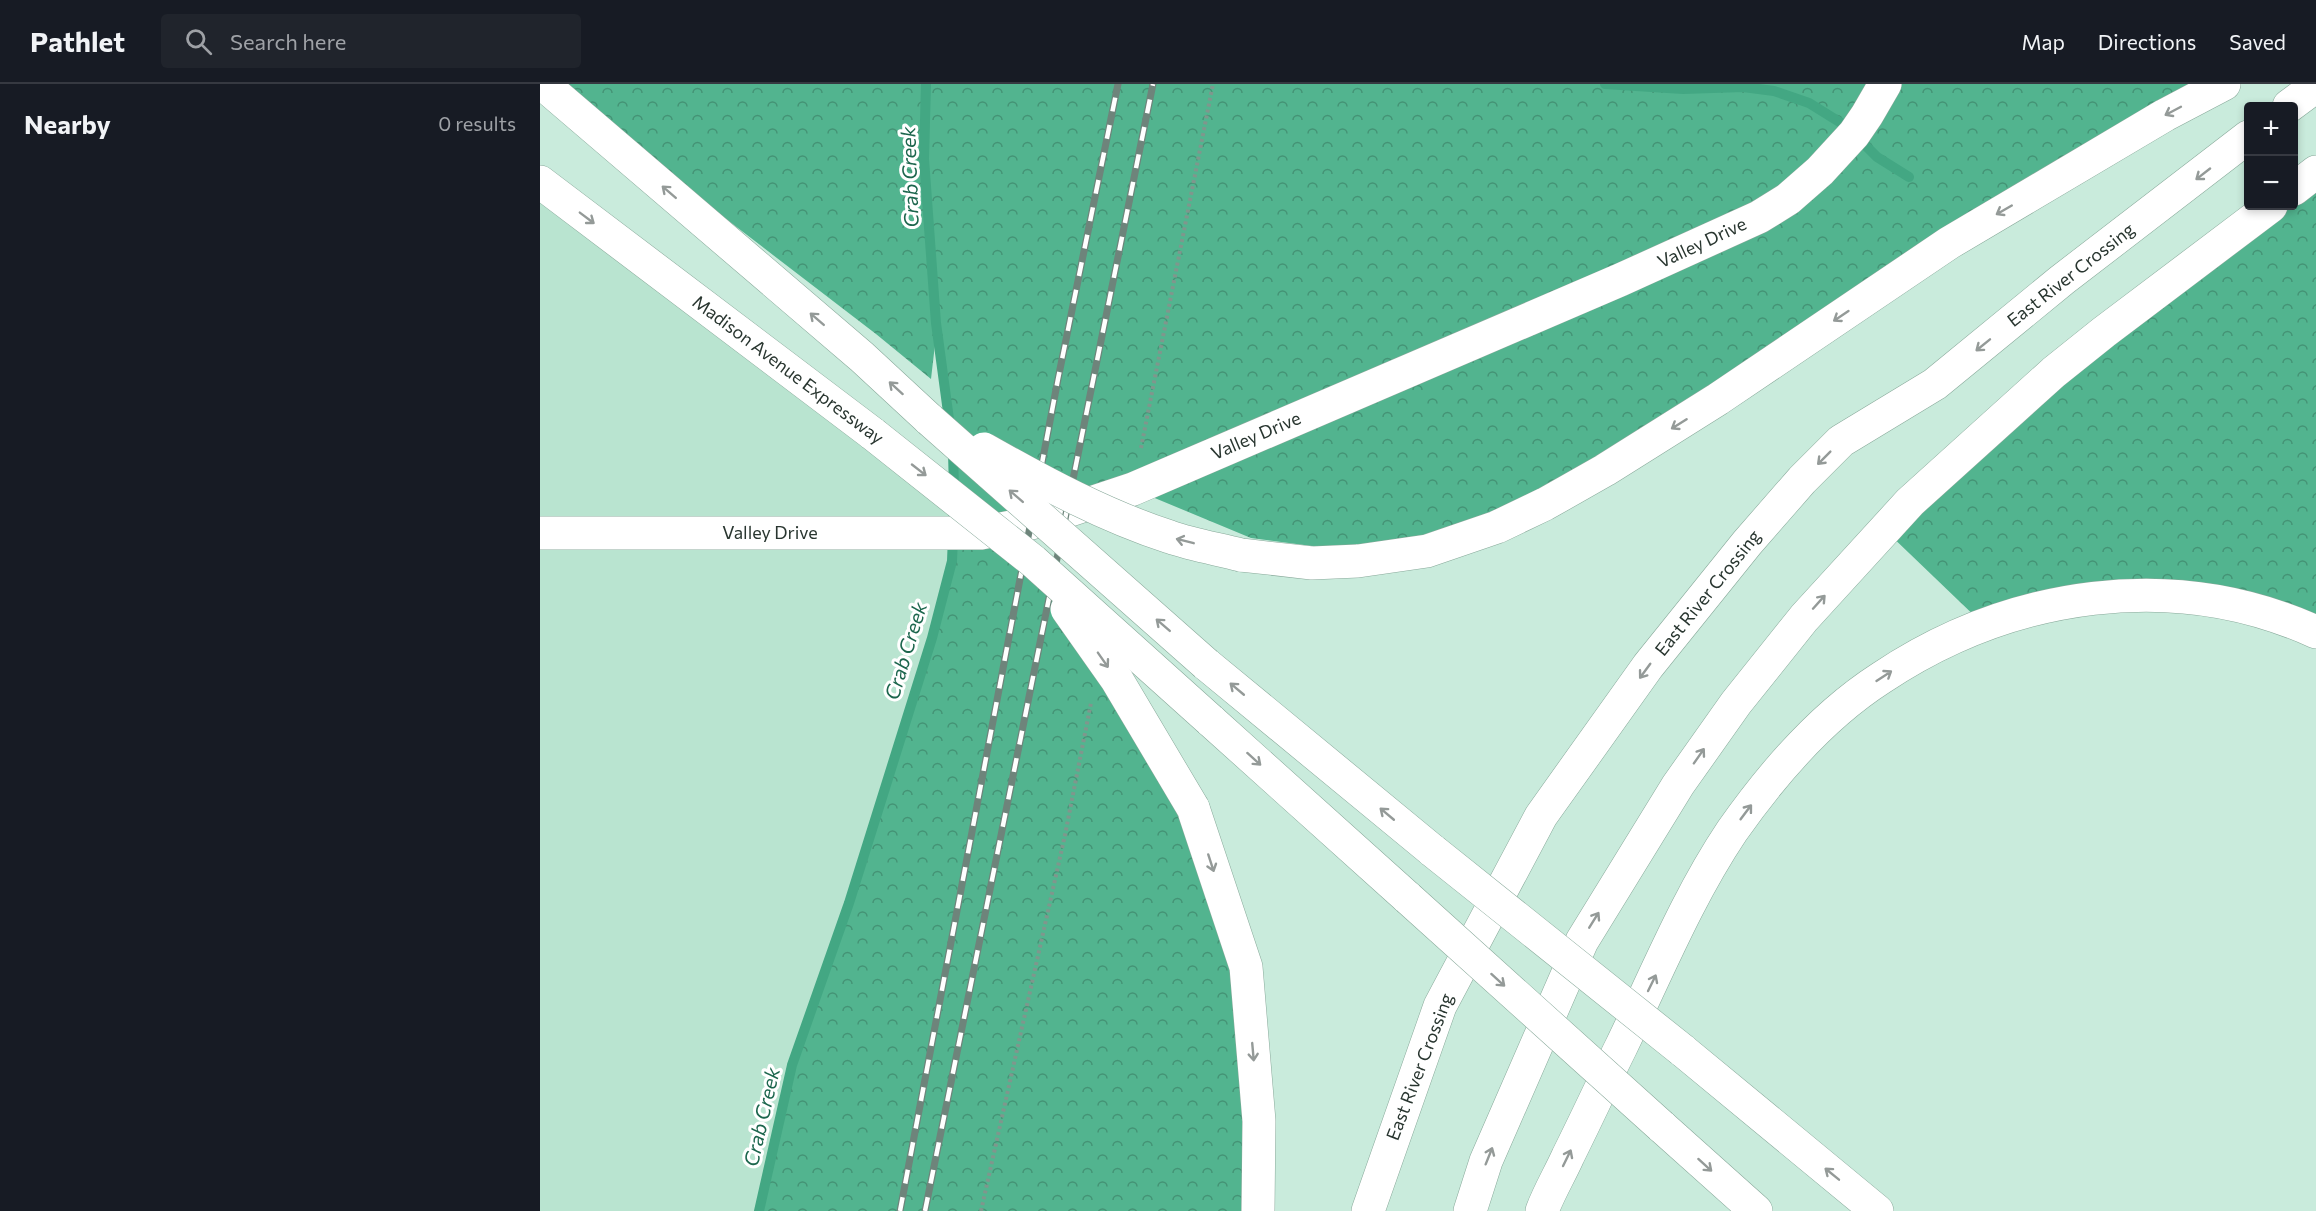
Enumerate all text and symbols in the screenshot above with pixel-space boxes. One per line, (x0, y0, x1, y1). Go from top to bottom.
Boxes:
search box (161, 14, 581, 68)
text: Pathlet (30, 24, 125, 58)
icon: search (182, 25, 215, 58)
text: Search here (230, 28, 346, 55)
text: Map (2022, 29, 2065, 54)
text: Directions (2098, 29, 2196, 54)
text: Saved (2229, 29, 2286, 54)
map controls (2244, 102, 2298, 210)
button: + (2244, 102, 2298, 156)
one-way arrow (2164, 106, 2182, 117)
text: Nearby (24, 108, 111, 139)
text: 0 results (438, 111, 516, 135)
water label: Crab Creek (895, 125, 923, 228)
button: − (2244, 156, 2298, 210)
one-way arrow (2195, 167, 2211, 180)
one-way arrow (662, 185, 677, 199)
one-way arrow (1996, 204, 2013, 216)
one-way arrow (578, 211, 594, 224)
street label: Valley Drive (1654, 212, 1749, 272)
street label: East River Crossing (2002, 217, 2139, 331)
street label: Madison Avenue Expressway (689, 290, 889, 448)
one-way arrow (1833, 310, 1849, 322)
one-way arrow (810, 312, 825, 326)
one-way arrow (1975, 338, 1991, 351)
one-way arrow (888, 381, 903, 396)
street label: Valley Drive (1207, 406, 1304, 464)
one-way arrow (1671, 418, 1687, 430)
one-way arrow (1817, 450, 1832, 465)
one-way arrow (911, 464, 927, 477)
one-way arrow (1009, 489, 1024, 503)
street label: Valley Drive (722, 521, 818, 543)
street label: East River Crossing (1650, 525, 1765, 660)
one-way arrow (1175, 534, 1194, 546)
one-way arrow (1812, 595, 1826, 610)
water label: Crab Creek (879, 598, 932, 702)
one-way arrow (1155, 618, 1170, 632)
one-way arrow (1097, 651, 1109, 667)
one-way arrow (1638, 662, 1651, 678)
one-way arrow (1875, 669, 1892, 681)
one-way arrow (1229, 683, 1245, 696)
one-way arrow (1693, 748, 1705, 764)
one-way arrow (1246, 752, 1261, 766)
one-way arrow (1740, 805, 1753, 821)
one-way arrow (1380, 807, 1396, 820)
one-way arrow (1207, 853, 1218, 872)
one-way arrow (1589, 912, 1601, 929)
one-way arrow (1490, 973, 1505, 987)
one-way arrow (1647, 974, 1659, 992)
street label: East River Crossing (1381, 990, 1457, 1143)
one-way arrow (1248, 1042, 1259, 1062)
water label: Crab Creek (738, 1064, 784, 1169)
one-way arrow (1484, 1147, 1495, 1165)
one-way arrow (1562, 1150, 1574, 1168)
one-way arrow (1697, 1158, 1712, 1172)
one-way arrow (1825, 1167, 1840, 1181)

